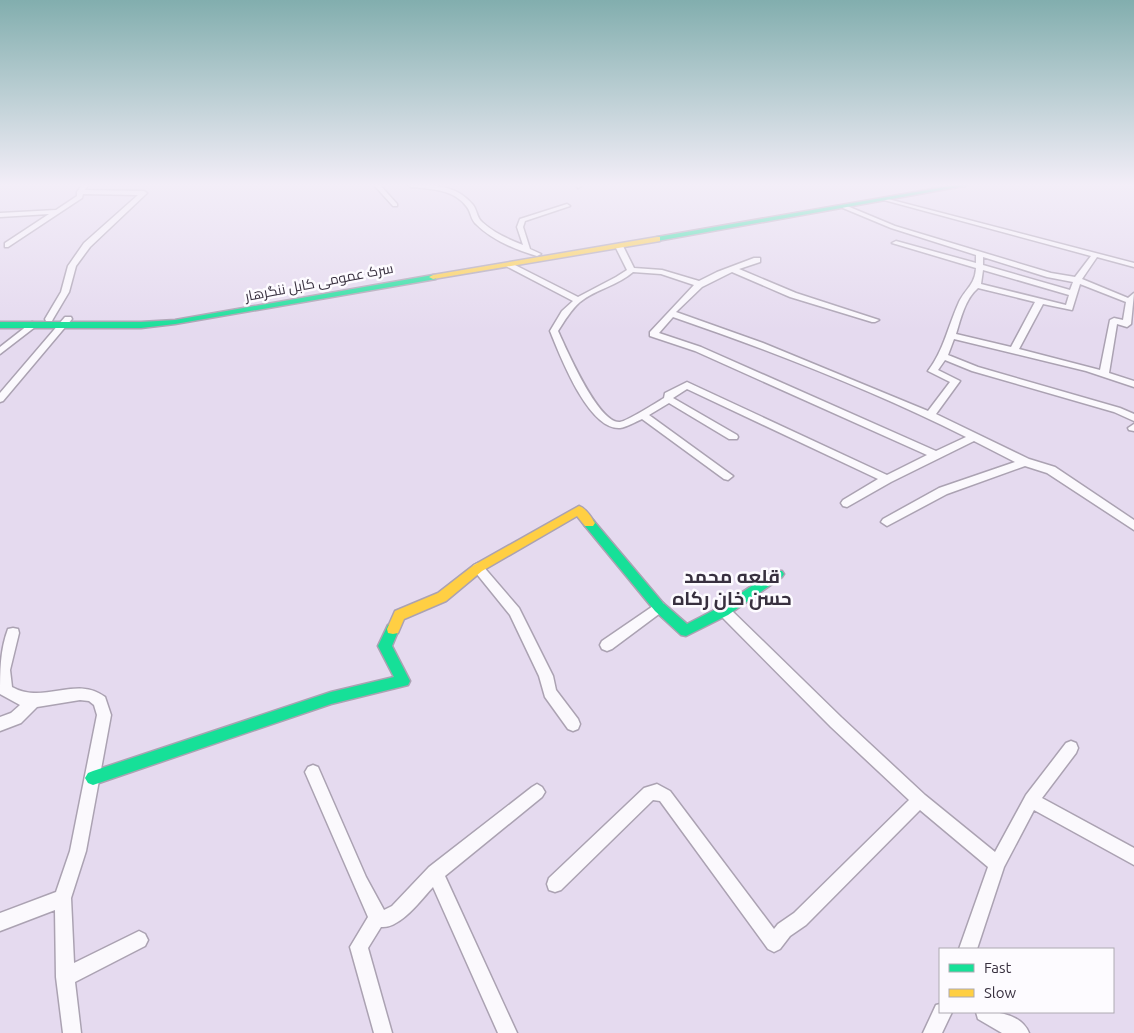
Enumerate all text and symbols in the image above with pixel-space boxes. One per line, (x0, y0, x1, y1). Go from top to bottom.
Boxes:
street label: سرک عمومی کابل ننگرهار (243, 260, 394, 304)
district label: قلعه محمد حسن خان رکاه (672, 565, 792, 610)
legend (939, 948, 1114, 1013)
text: Fast (984, 959, 1012, 976)
text: Slow (984, 984, 1017, 1001)

